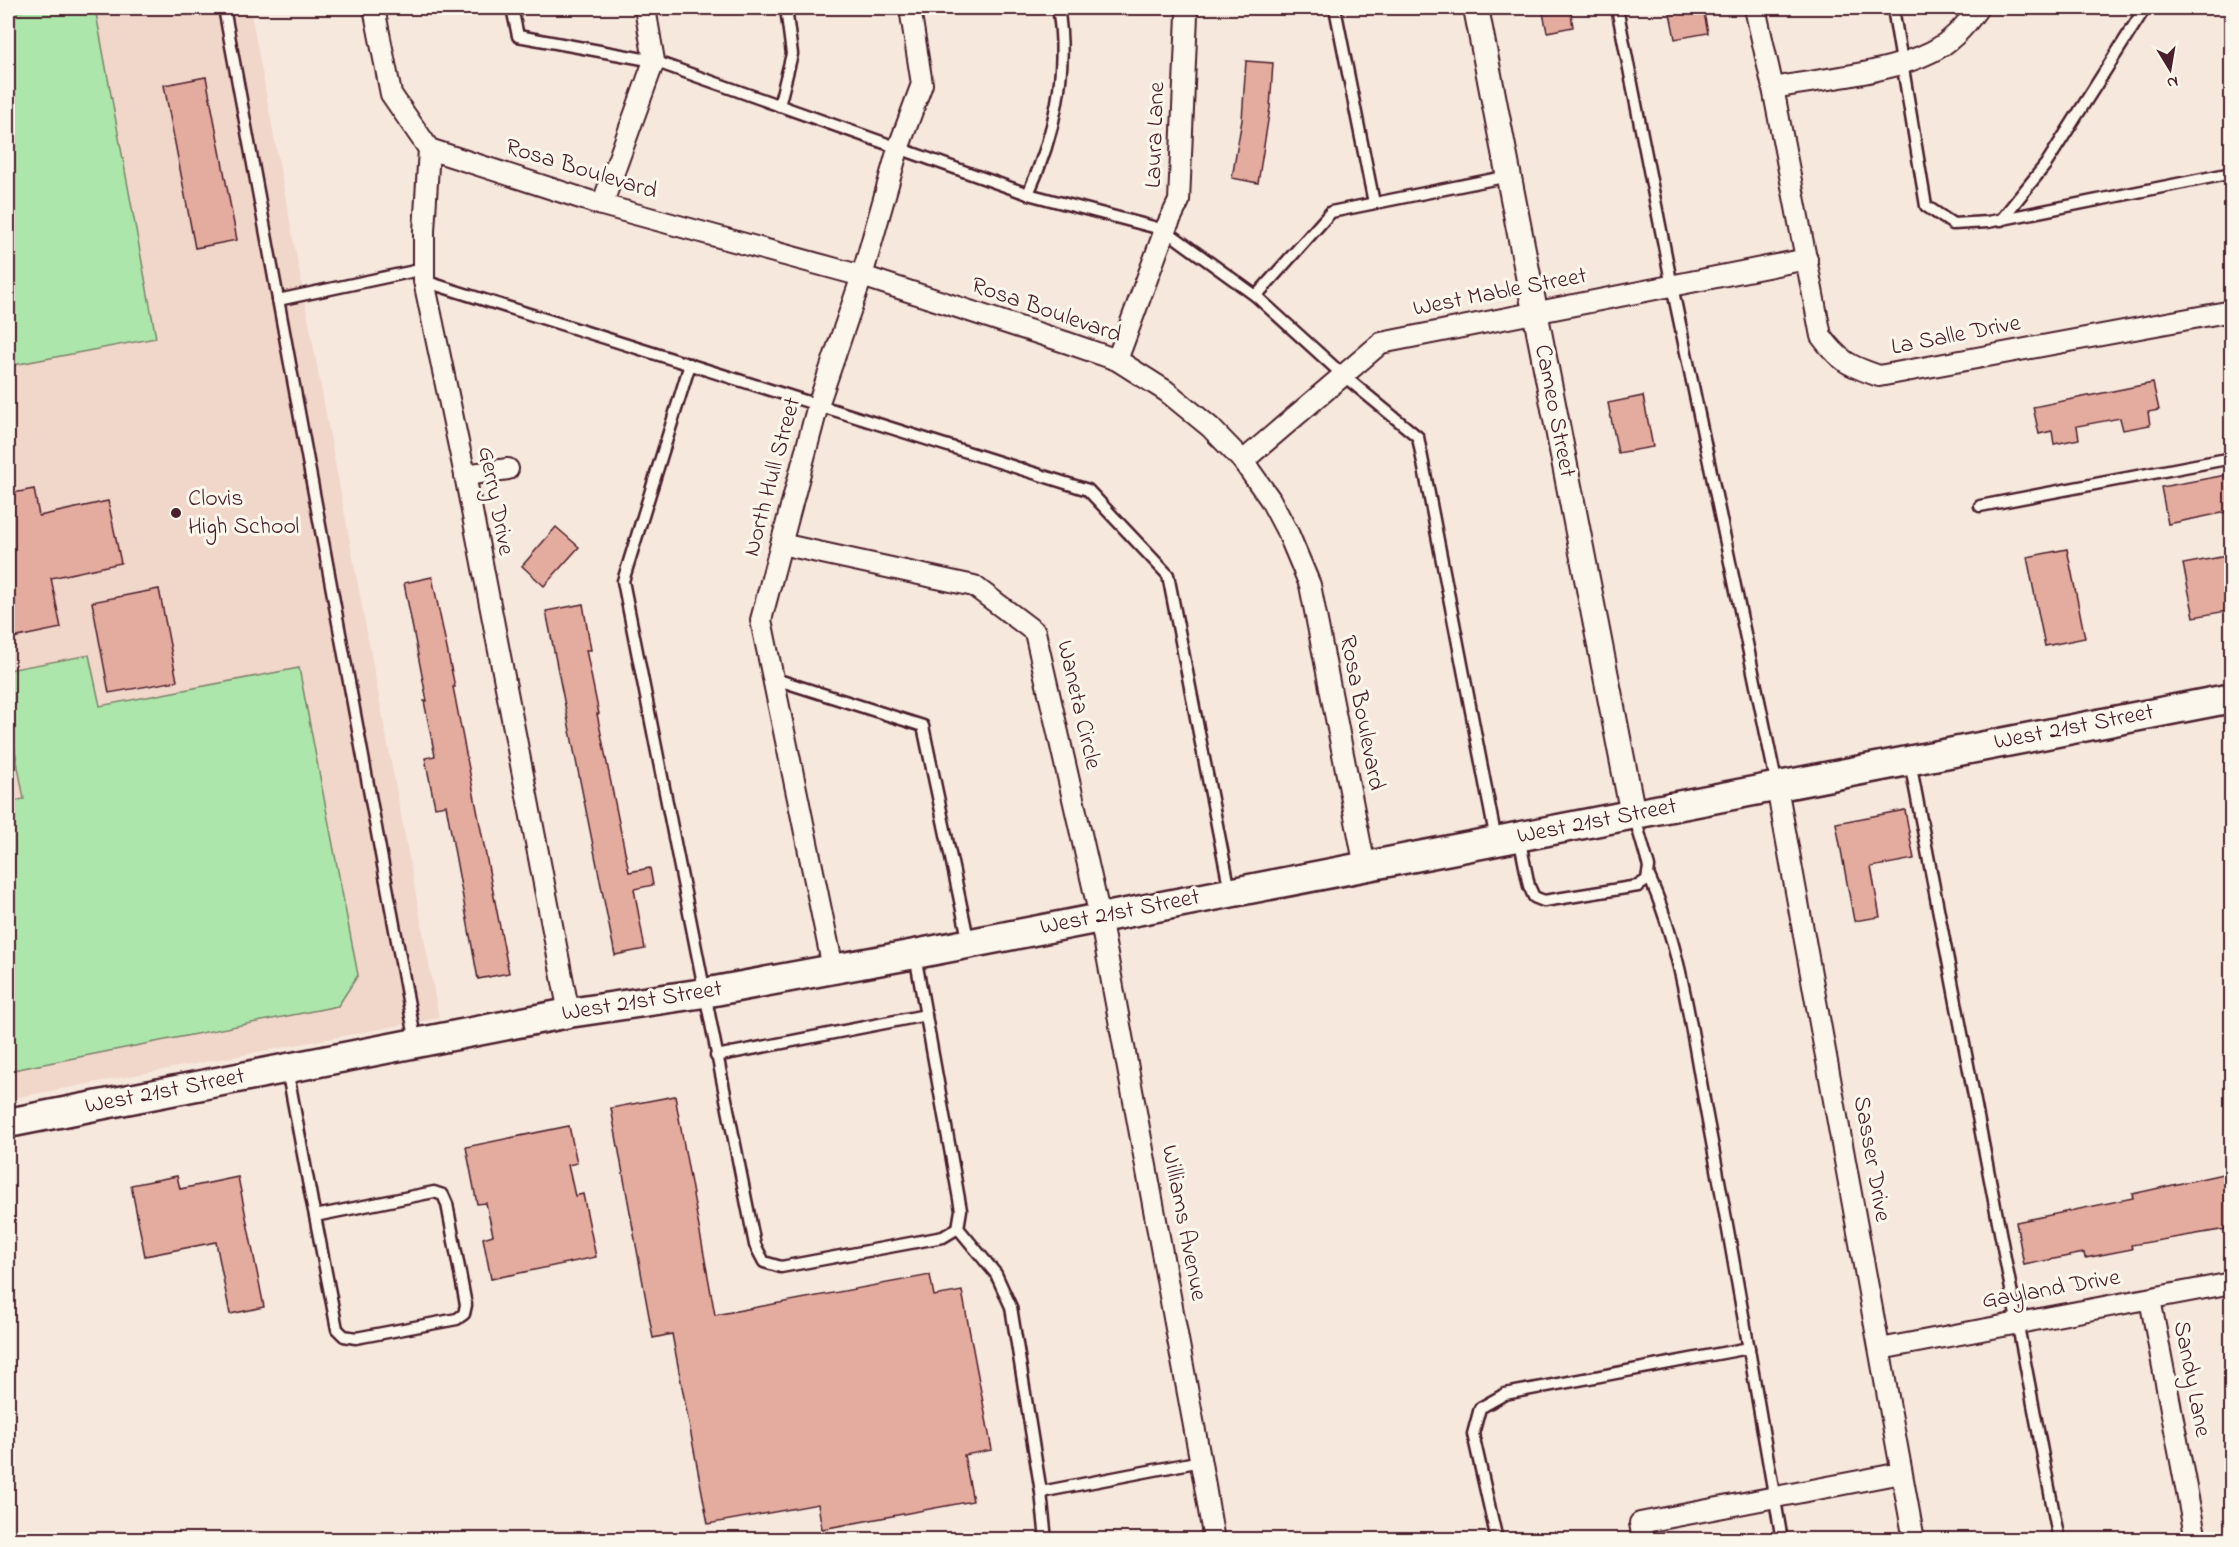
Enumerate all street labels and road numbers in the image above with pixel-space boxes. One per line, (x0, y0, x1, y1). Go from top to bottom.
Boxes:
street label: Laura Lane (1137, 81, 1175, 189)
street label: Rosa Boulevard (501, 130, 662, 210)
street label: West Mable Street (1410, 259, 1590, 327)
street label: Rosa Boulevard (966, 269, 1126, 353)
street label: La Salle Drive (1888, 306, 2024, 366)
street label: Cameo Street (1524, 342, 1584, 480)
street label: North Hull Street (735, 393, 811, 561)
street label: Gerry Drive (466, 444, 523, 559)
street label: Rosa Boulevard (1329, 633, 1393, 794)
street label: Waneta Circle (1046, 637, 1110, 773)
street label: West 21st Street (1991, 695, 2157, 761)
street label: West 21st Street (1514, 789, 1680, 855)
street label: West 21st Street (1037, 880, 1203, 946)
street label: West 21st Street (559, 972, 725, 1032)
street label: West 21st Street (82, 1059, 248, 1125)
street label: Sasser Drive (1843, 1093, 1899, 1225)
street label: Williams Avenue (1151, 1142, 1215, 1304)
street label: Gayland Drive (1979, 1261, 2123, 1320)
street label: Sandy Lane (2162, 1318, 2219, 1440)

